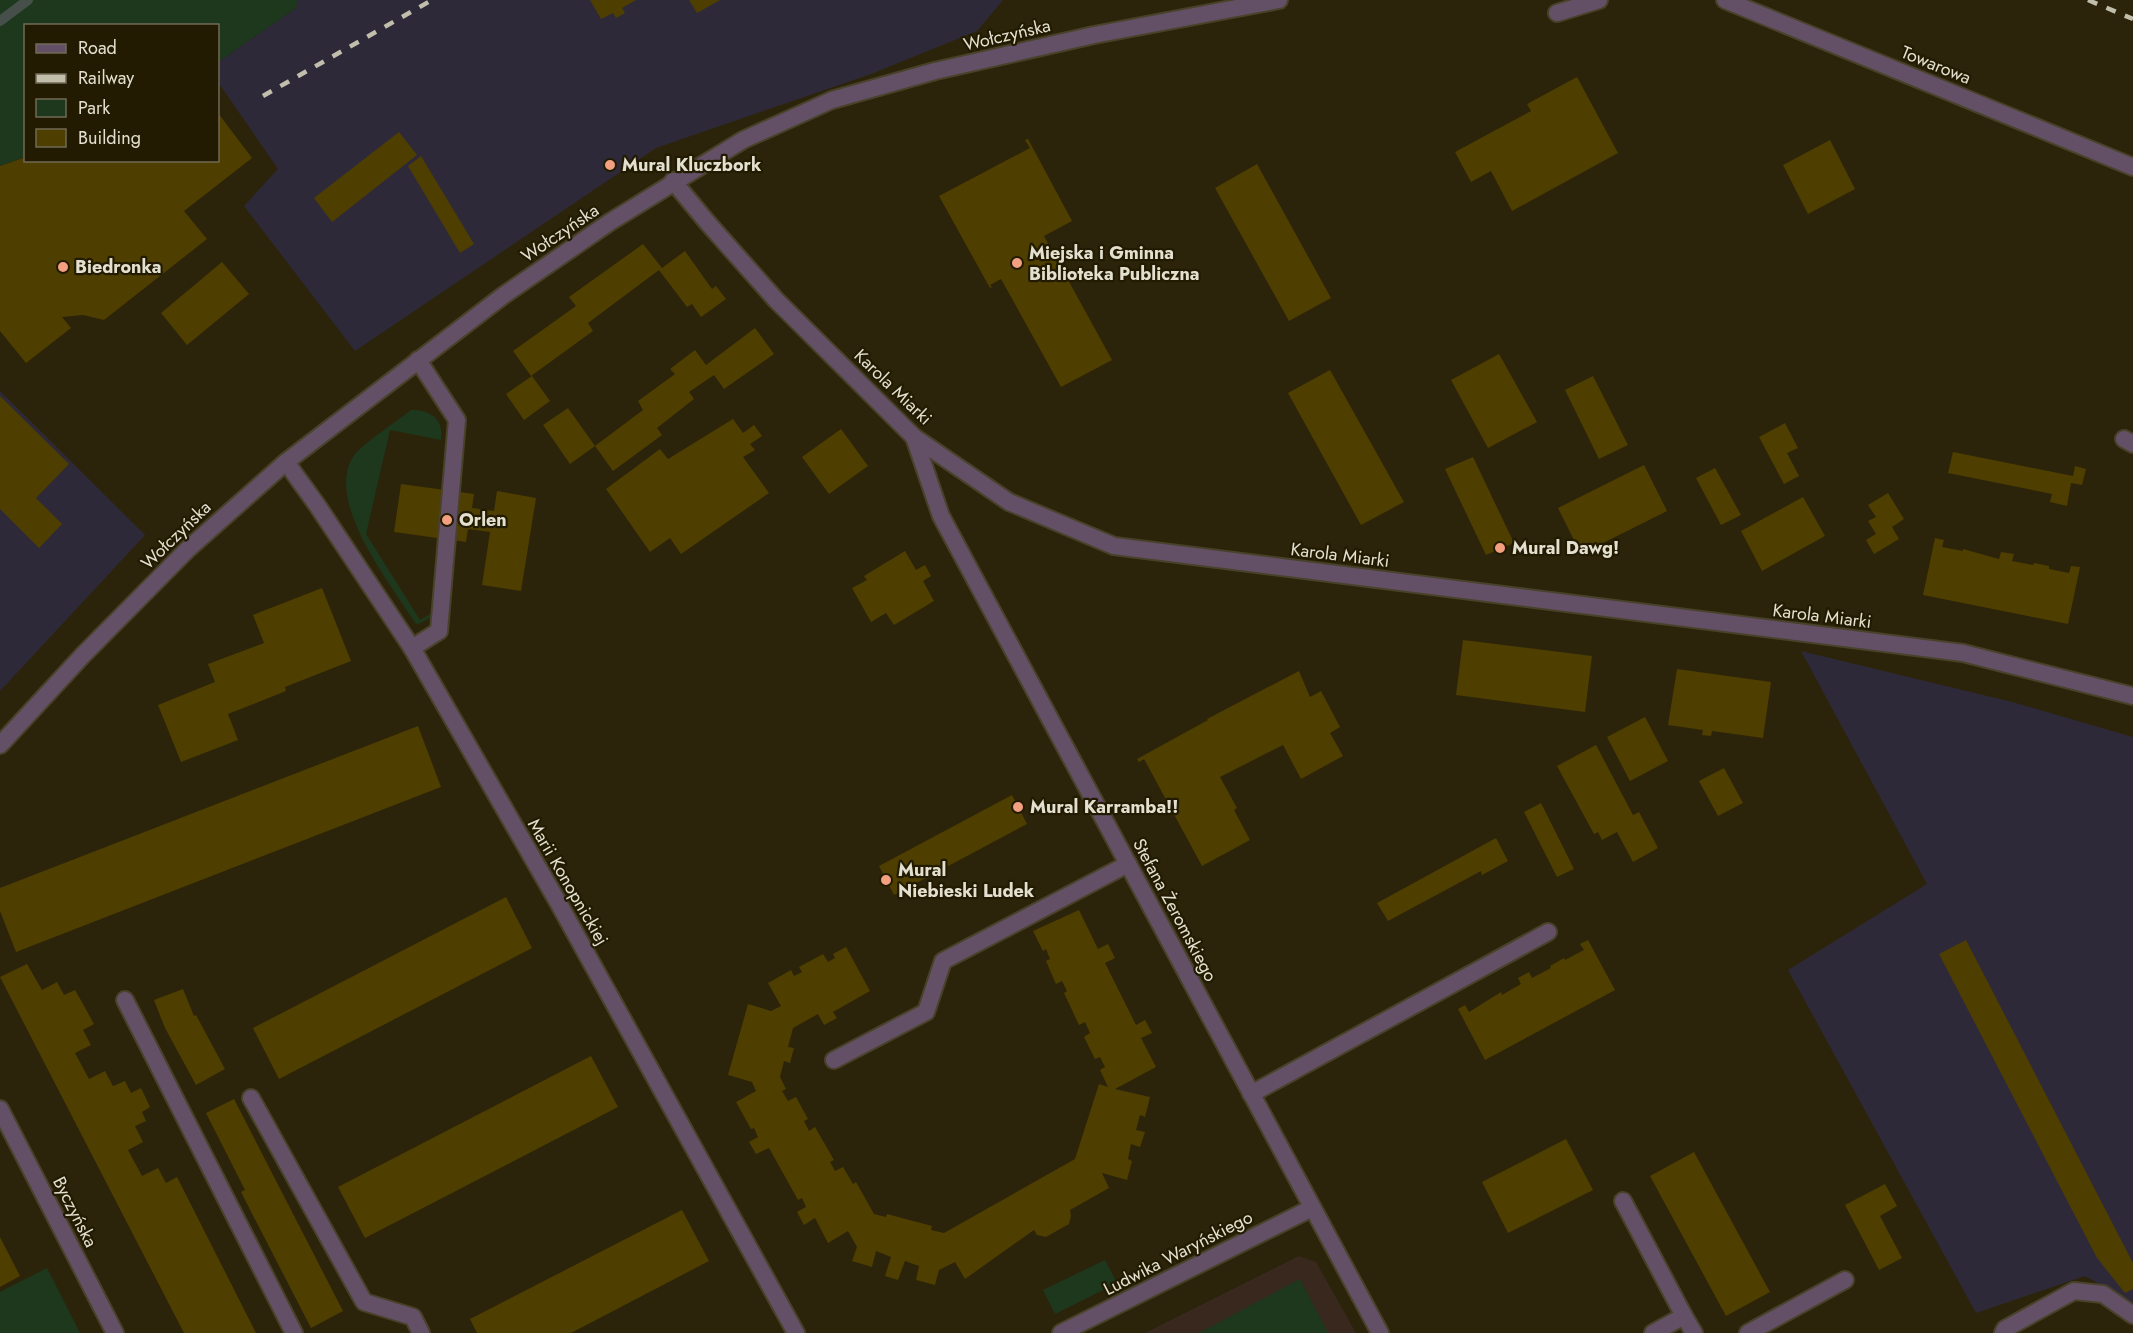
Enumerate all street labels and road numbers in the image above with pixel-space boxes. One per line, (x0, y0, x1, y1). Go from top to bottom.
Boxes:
street label: Wołczyńska (961, 12, 1053, 58)
street label: Towarowa (1897, 39, 1975, 91)
street label: Wołczyńska (516, 197, 604, 269)
street label: Karola Miarki (848, 343, 938, 431)
street label: Wołczyńska (135, 495, 217, 575)
street label: Karola Miarki (1289, 536, 1391, 574)
street label: Karola Miarki (1771, 597, 1873, 635)
street label: Marii Konopnickiej (521, 814, 615, 950)
street label: Stefana Żeromskiego (1126, 834, 1224, 986)
street label: Byczyńska (46, 1172, 104, 1252)
street label: Ludwika Waryńskiego (1099, 1204, 1257, 1302)

